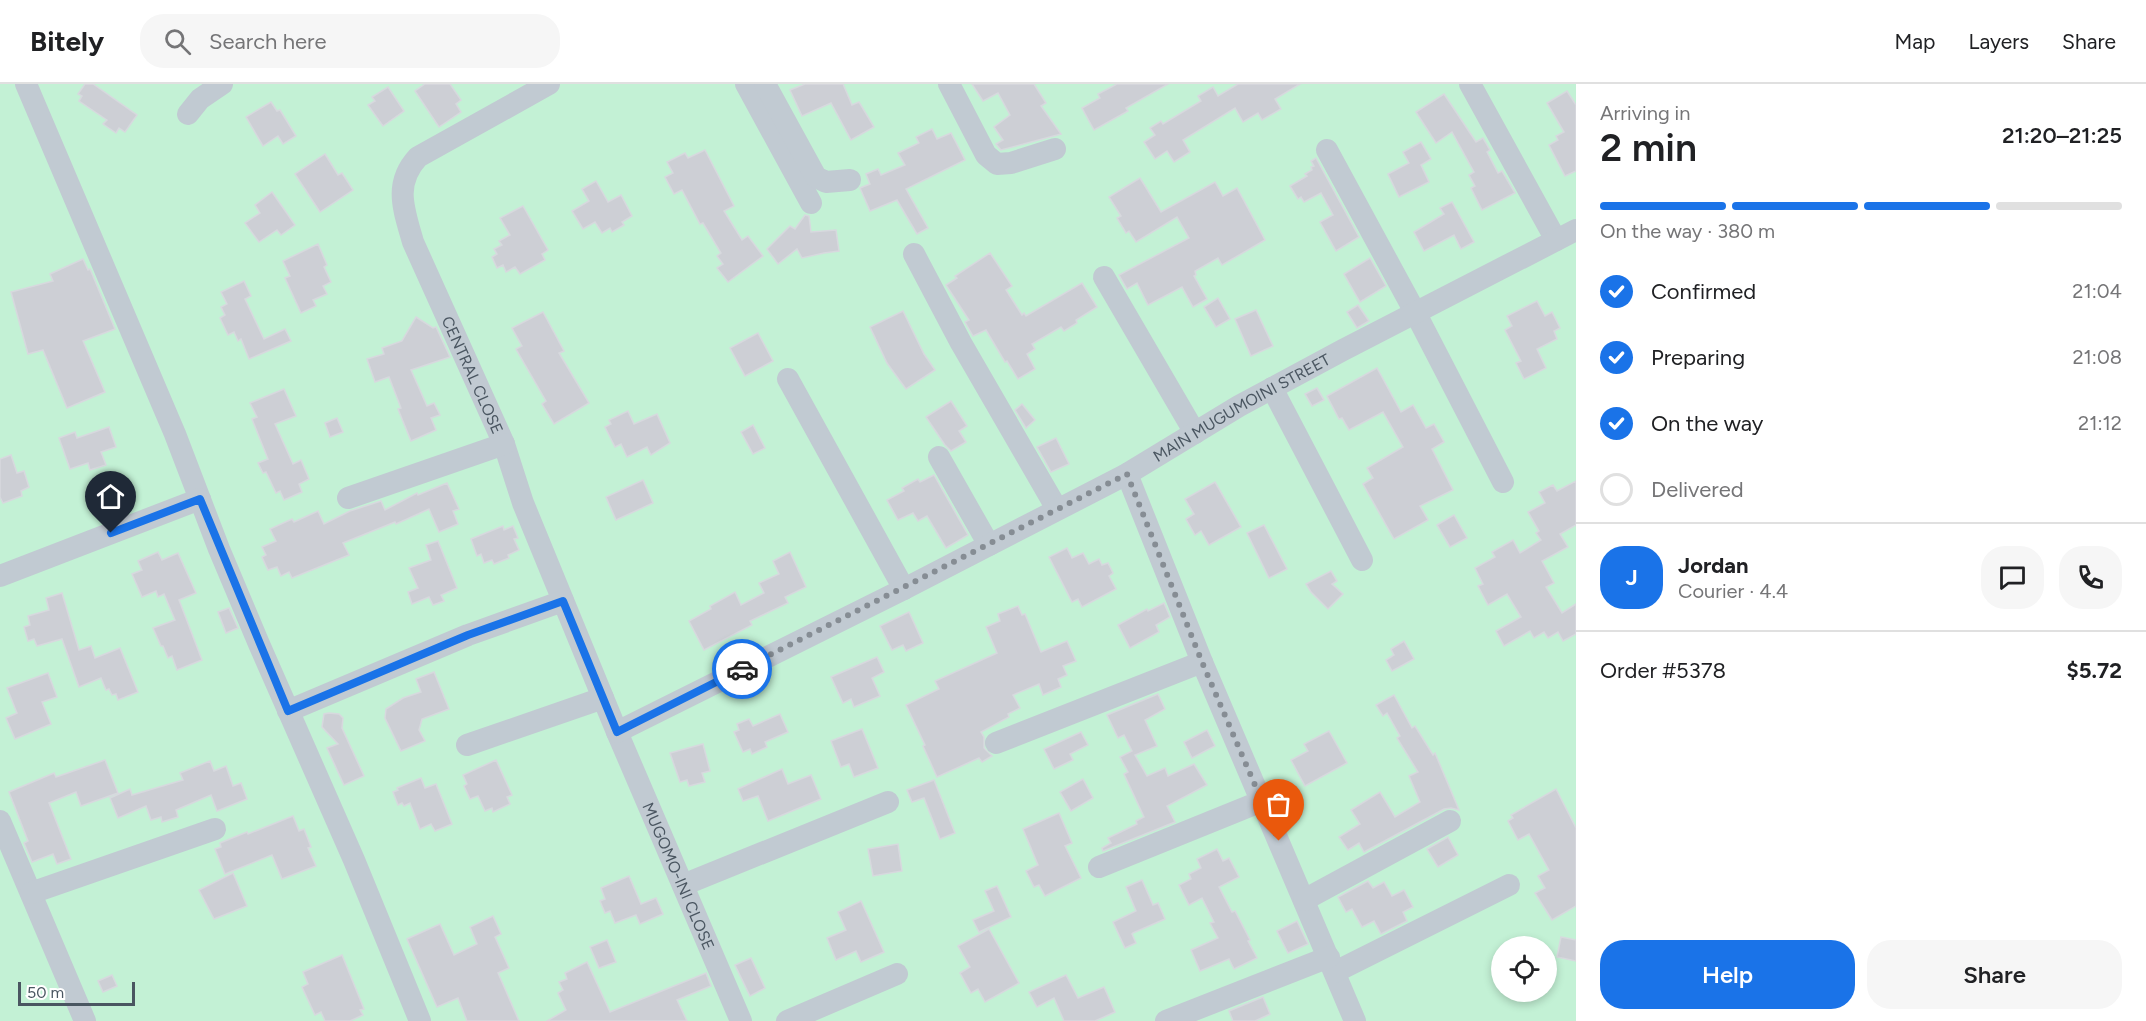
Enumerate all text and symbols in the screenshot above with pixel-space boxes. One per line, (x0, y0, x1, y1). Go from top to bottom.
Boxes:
search box (140, 14, 560, 68)
text: Bitely (30, 24, 104, 58)
icon: search (161, 25, 194, 58)
text: Search here (209, 28, 327, 55)
text: Map (1895, 29, 1935, 54)
text: Layers (1968, 29, 2029, 54)
text: Share (2062, 29, 2116, 54)
text: Arriving in (1600, 101, 1690, 125)
text: 21:20–21:25 (2002, 122, 2122, 149)
text: 2 min (1600, 124, 1697, 171)
text: On the way · 380 m (1600, 219, 1775, 243)
icon: check (1600, 275, 1633, 308)
text: Confirmed (1651, 278, 1756, 305)
text: 21:04 (2072, 279, 2122, 303)
street label: CENTRAL CLOSE (438, 313, 507, 437)
icon: check (1600, 341, 1633, 374)
text: Preparing (1651, 344, 1745, 371)
text: 21:08 (2072, 345, 2122, 369)
street label: MAIN MUGUMOINI STREET (1150, 350, 1334, 466)
icon: check (1600, 407, 1633, 440)
text: On the way (1651, 410, 1763, 437)
text: 21:12 (2078, 411, 2122, 435)
pin (85, 471, 136, 533)
text: Delivered (1651, 476, 1744, 503)
icon: home (94, 480, 127, 513)
button: chat (1981, 546, 2044, 609)
button: phone (2059, 546, 2122, 609)
text: Jordan (1678, 552, 1749, 579)
text: J (1625, 564, 1638, 591)
text: Courier · 4.4 (1678, 579, 1788, 603)
courier (712, 639, 772, 699)
icon: car (726, 653, 759, 686)
text: Order #5378 (1600, 657, 1726, 684)
text: $5.72 (2067, 657, 2122, 684)
pin (1253, 779, 1304, 841)
icon: bag (1262, 788, 1295, 821)
street label: MUGOMO-INI CLOSE (638, 800, 718, 953)
map controls (1491, 936, 1557, 1002)
button: locate (1491, 936, 1557, 1002)
button: Help (1600, 940, 1855, 1009)
button: Share (1867, 940, 2122, 1009)
scale bar (18, 979, 135, 1006)
text: 50 m (27, 983, 64, 1002)

